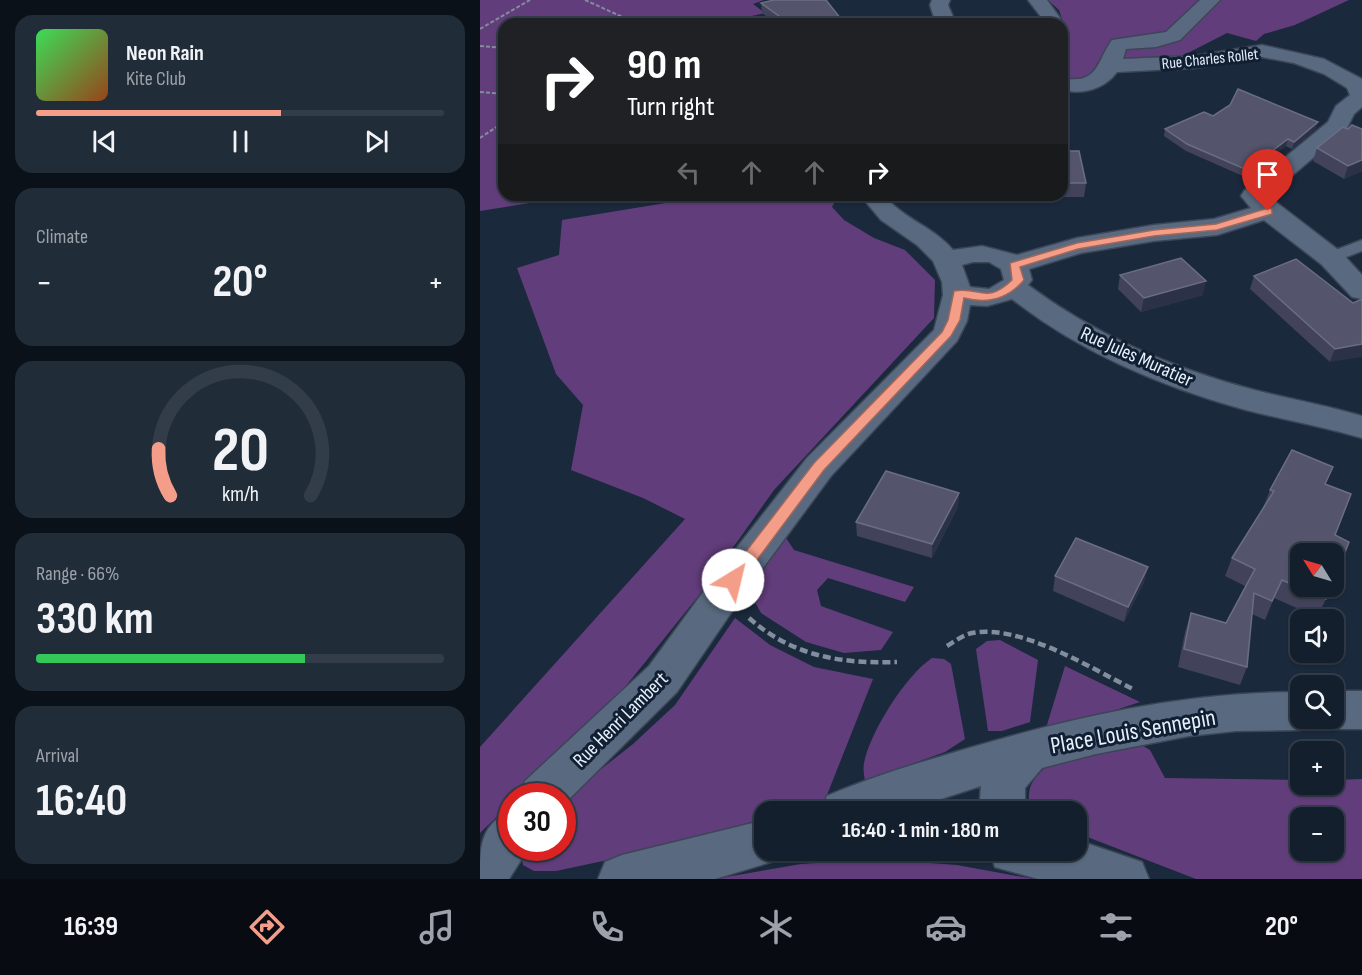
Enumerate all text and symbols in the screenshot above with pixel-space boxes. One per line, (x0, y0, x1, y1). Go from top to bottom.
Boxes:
text: Neon Rain (126, 40, 204, 67)
text: 90 m (627, 40, 701, 91)
icon: right (528, 42, 606, 120)
street label: Rue Charles Rollet (1161, 45, 1260, 74)
text: Kite Club (126, 67, 186, 91)
text: Turn right (627, 91, 714, 123)
icon: previous (88, 125, 121, 158)
icon: pause (224, 125, 257, 158)
icon: next (360, 125, 393, 158)
pin (1242, 149, 1293, 211)
icon: left (672, 156, 705, 189)
icon: ahead (735, 156, 768, 189)
icon: ahead (798, 156, 831, 189)
icon: right (861, 156, 894, 189)
icon: arrive (1251, 158, 1284, 191)
text: Climate (36, 225, 88, 249)
text: 20° (212, 255, 268, 310)
text: − (36, 263, 52, 303)
text: + (428, 263, 444, 303)
street label: Rue Jules Muratier (1077, 321, 1197, 392)
text: 20 (211, 415, 269, 490)
text: km/h (221, 483, 259, 508)
north arrow (1290, 543, 1344, 597)
map controls (1290, 543, 1344, 861)
position arrow (701, 548, 765, 612)
text: Range · 66% (36, 562, 120, 586)
text: 330 km (36, 592, 154, 647)
button: sound (1290, 609, 1344, 663)
street label: Rue Henri Lambert (568, 667, 673, 772)
button: search (1290, 675, 1344, 729)
street label: Place Louis Sennepin (1048, 703, 1218, 760)
button: + (1290, 741, 1344, 795)
text: Arrival (36, 744, 79, 768)
text: 16:40 (36, 774, 127, 829)
speed limit sign: 30 (498, 783, 576, 861)
button: − (1290, 807, 1344, 861)
text: 16:40 · 1 min · 180 m (842, 817, 999, 844)
icon: directions (246, 906, 288, 948)
icon: music (416, 906, 458, 948)
icon: phone (586, 906, 628, 948)
icon: climate (755, 906, 797, 948)
icon: car (925, 906, 967, 948)
icon: filters (1095, 906, 1137, 948)
text: 16:39 (64, 911, 118, 943)
text: 20° (1265, 911, 1298, 943)

